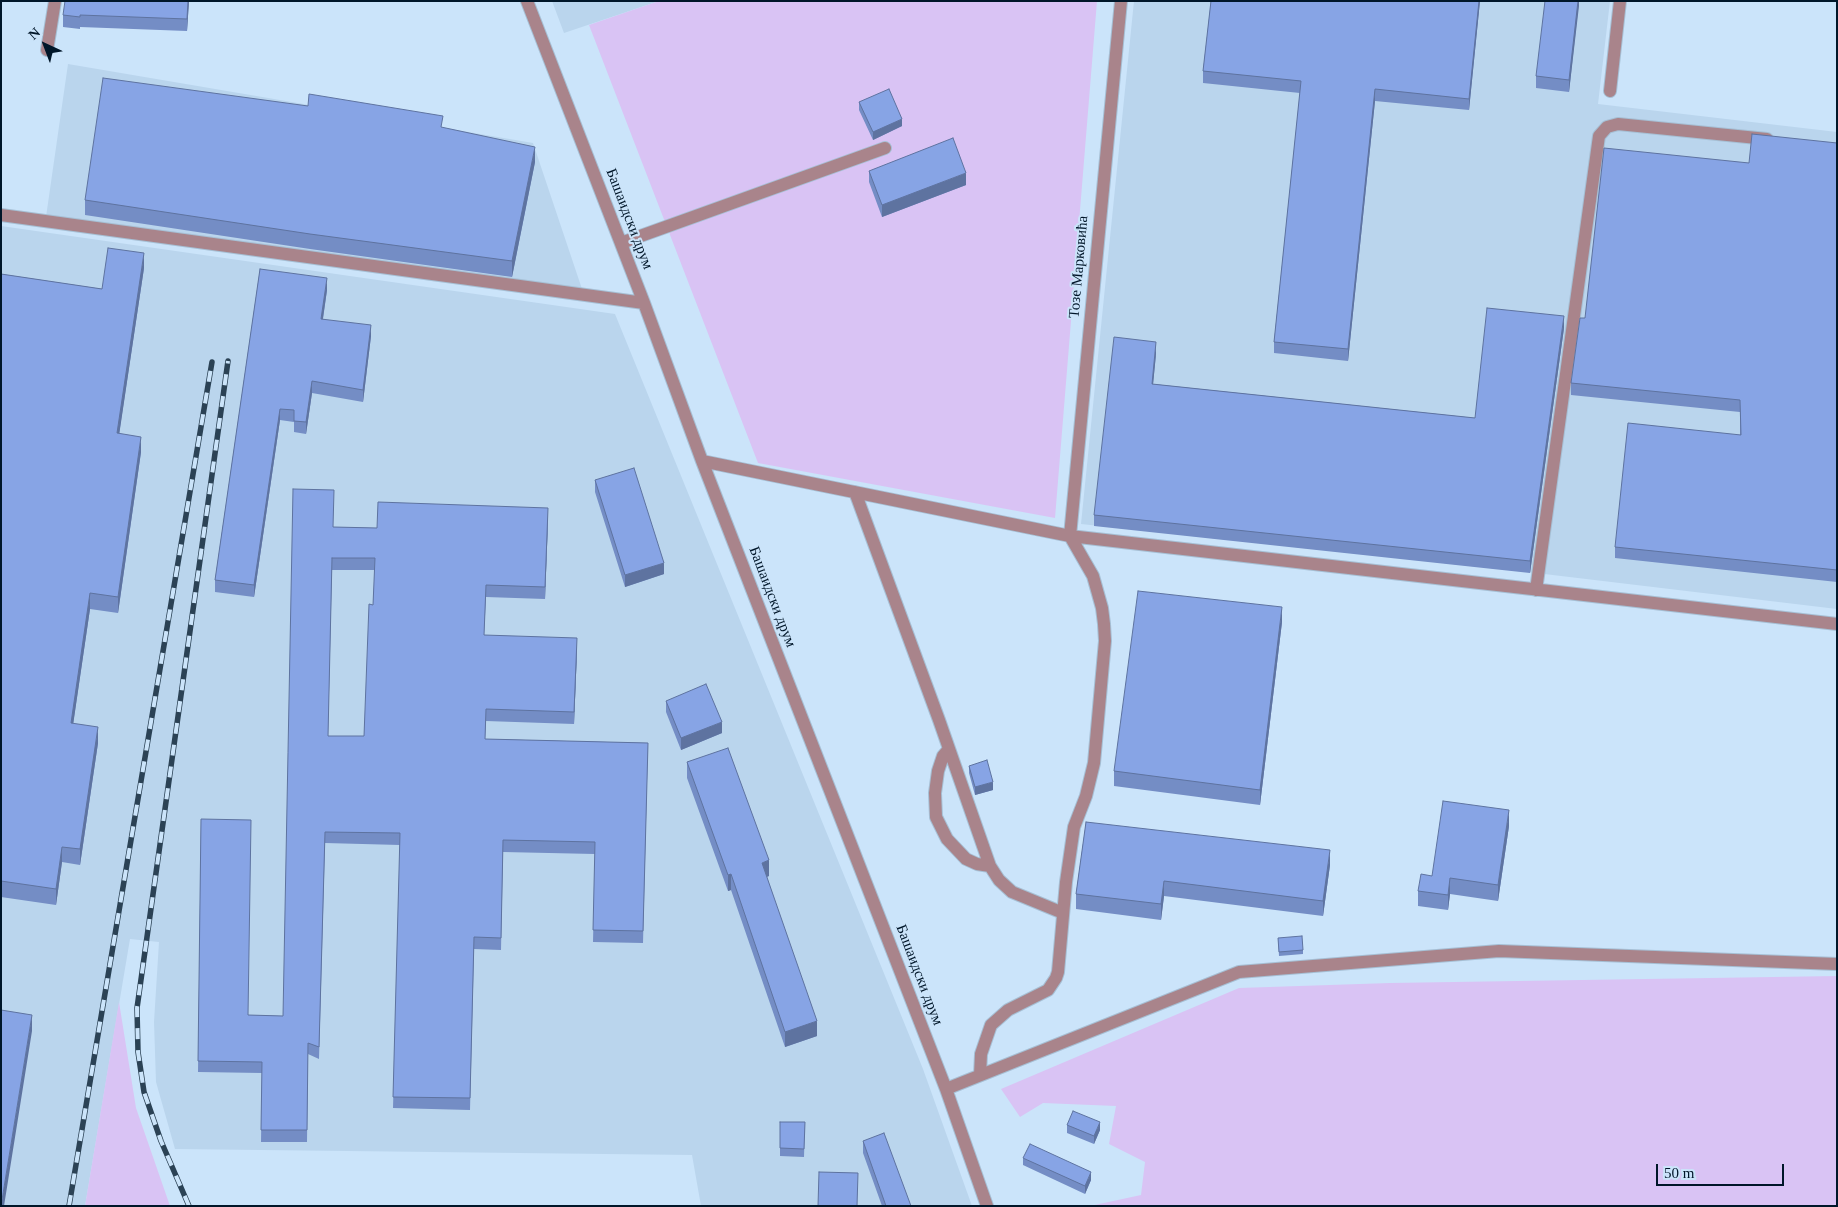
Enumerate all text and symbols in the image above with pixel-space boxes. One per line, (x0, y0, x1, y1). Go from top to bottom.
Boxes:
north arrow (20, 20, 70, 70)
text: N (26, 25, 43, 43)
street label: Башаидски друм (601, 166, 657, 272)
street label: Тозе Марковића (1066, 215, 1092, 319)
street label: Башаидски друм (744, 544, 800, 650)
street label: Башаидски друм (891, 922, 947, 1028)
scale bar (1658, 1154, 1786, 1186)
text: 50 m (1664, 1165, 1694, 1181)

